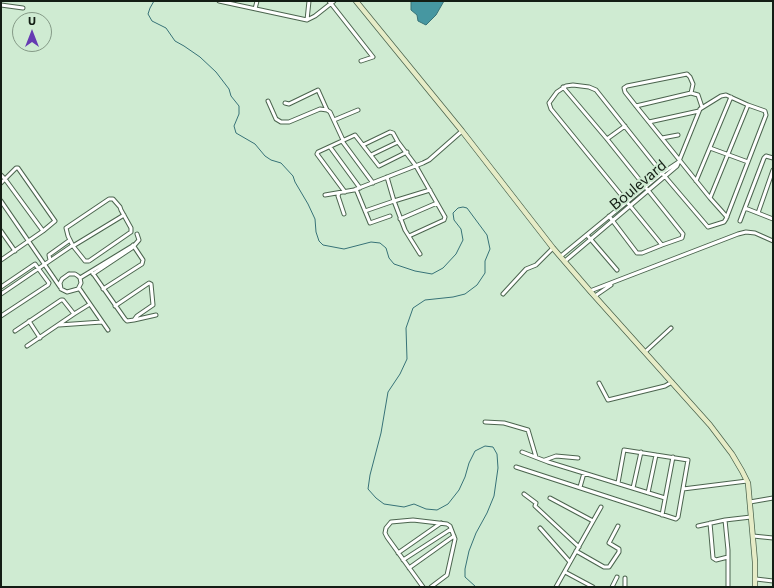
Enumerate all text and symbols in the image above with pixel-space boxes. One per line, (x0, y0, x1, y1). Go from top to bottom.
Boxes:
north arrow (12, 12, 52, 52)
text: U (28, 14, 36, 27)
street label: Boulevard (606, 156, 670, 214)

